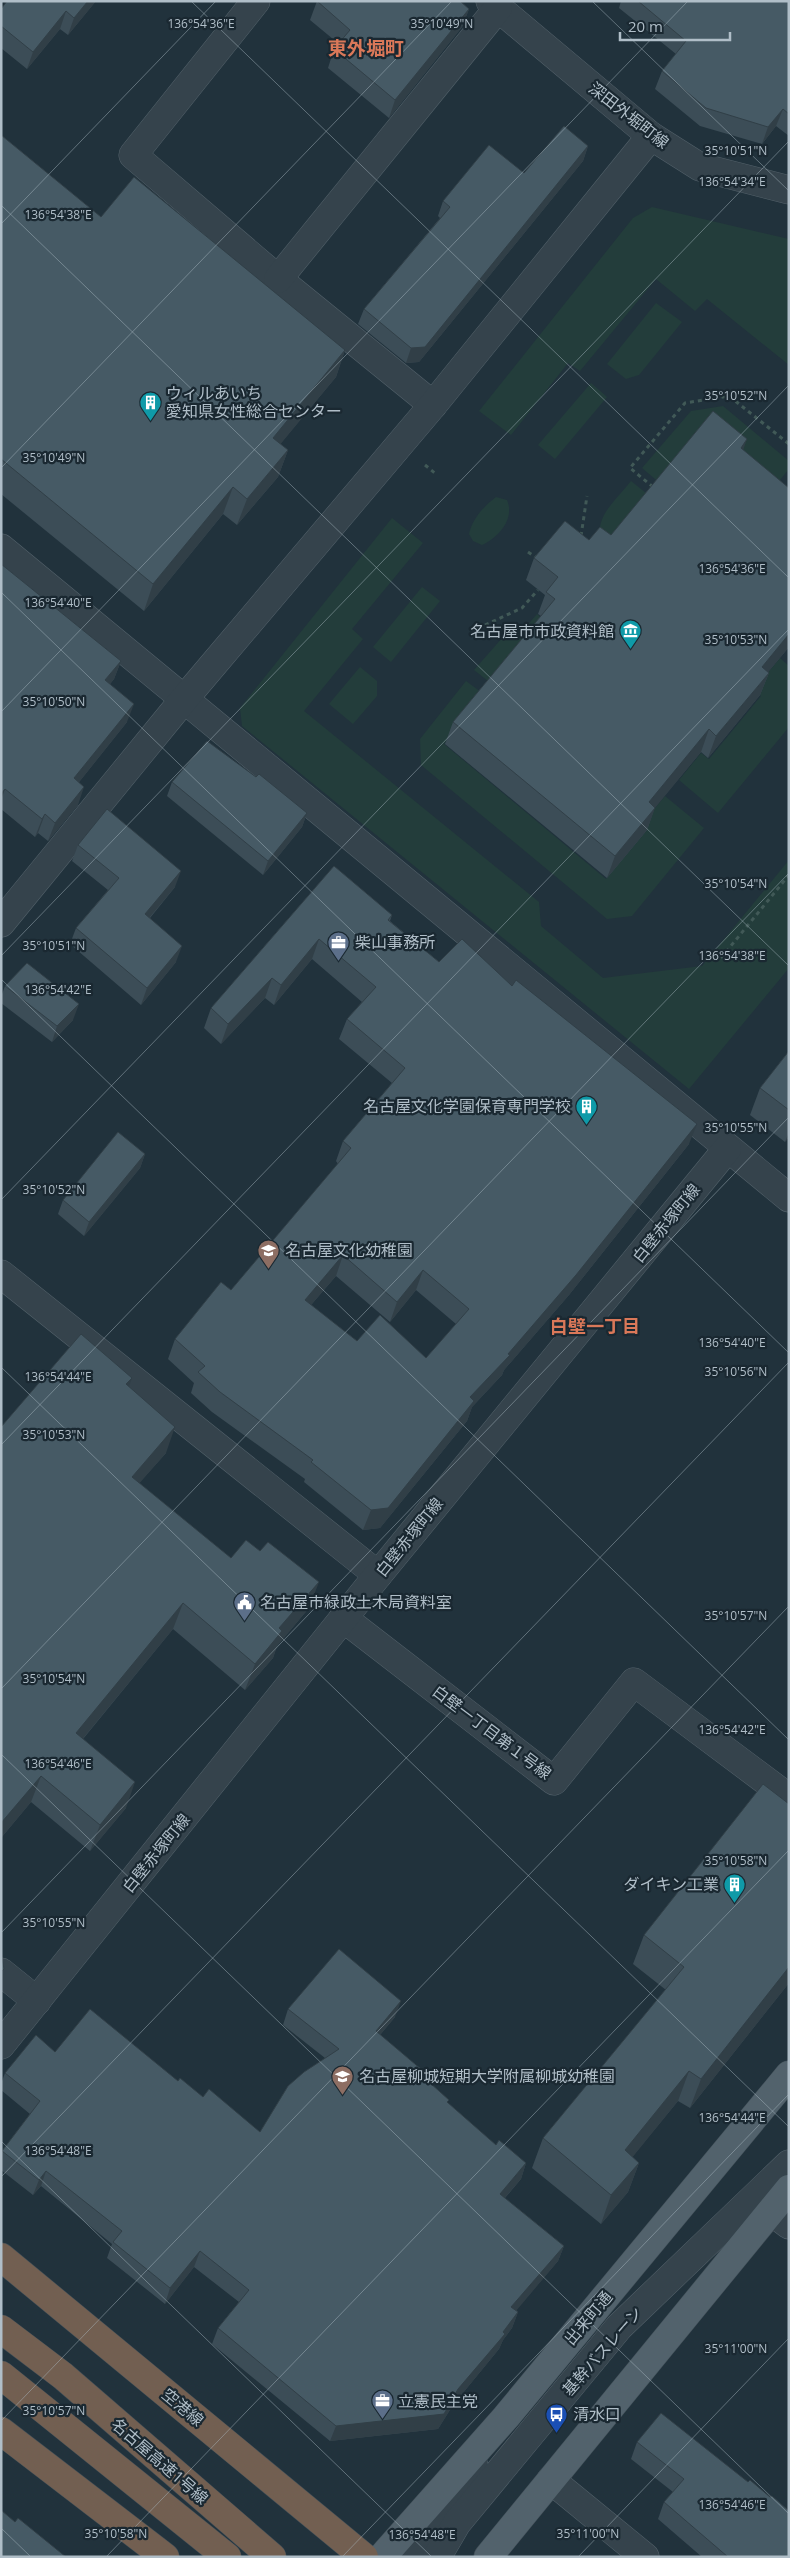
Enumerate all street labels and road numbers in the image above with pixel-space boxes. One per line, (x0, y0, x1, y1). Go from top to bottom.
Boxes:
street label: 深田外堀町線 (584, 77, 674, 153)
street label: 白壁赤塚町線 (627, 1179, 705, 1267)
street label: 白壁赤塚町線 (370, 1493, 448, 1581)
street label: 白壁一丁目第１号線 (428, 1680, 556, 1784)
street label: 白壁赤塚町線 (117, 1809, 195, 1897)
street label: 出来町通 (559, 2286, 617, 2350)
street label: 基幹バスレーン (557, 2302, 647, 2400)
street label: 空港線 (158, 2383, 208, 2431)
street label: 名古屋高速1号線 (107, 2413, 213, 2509)

